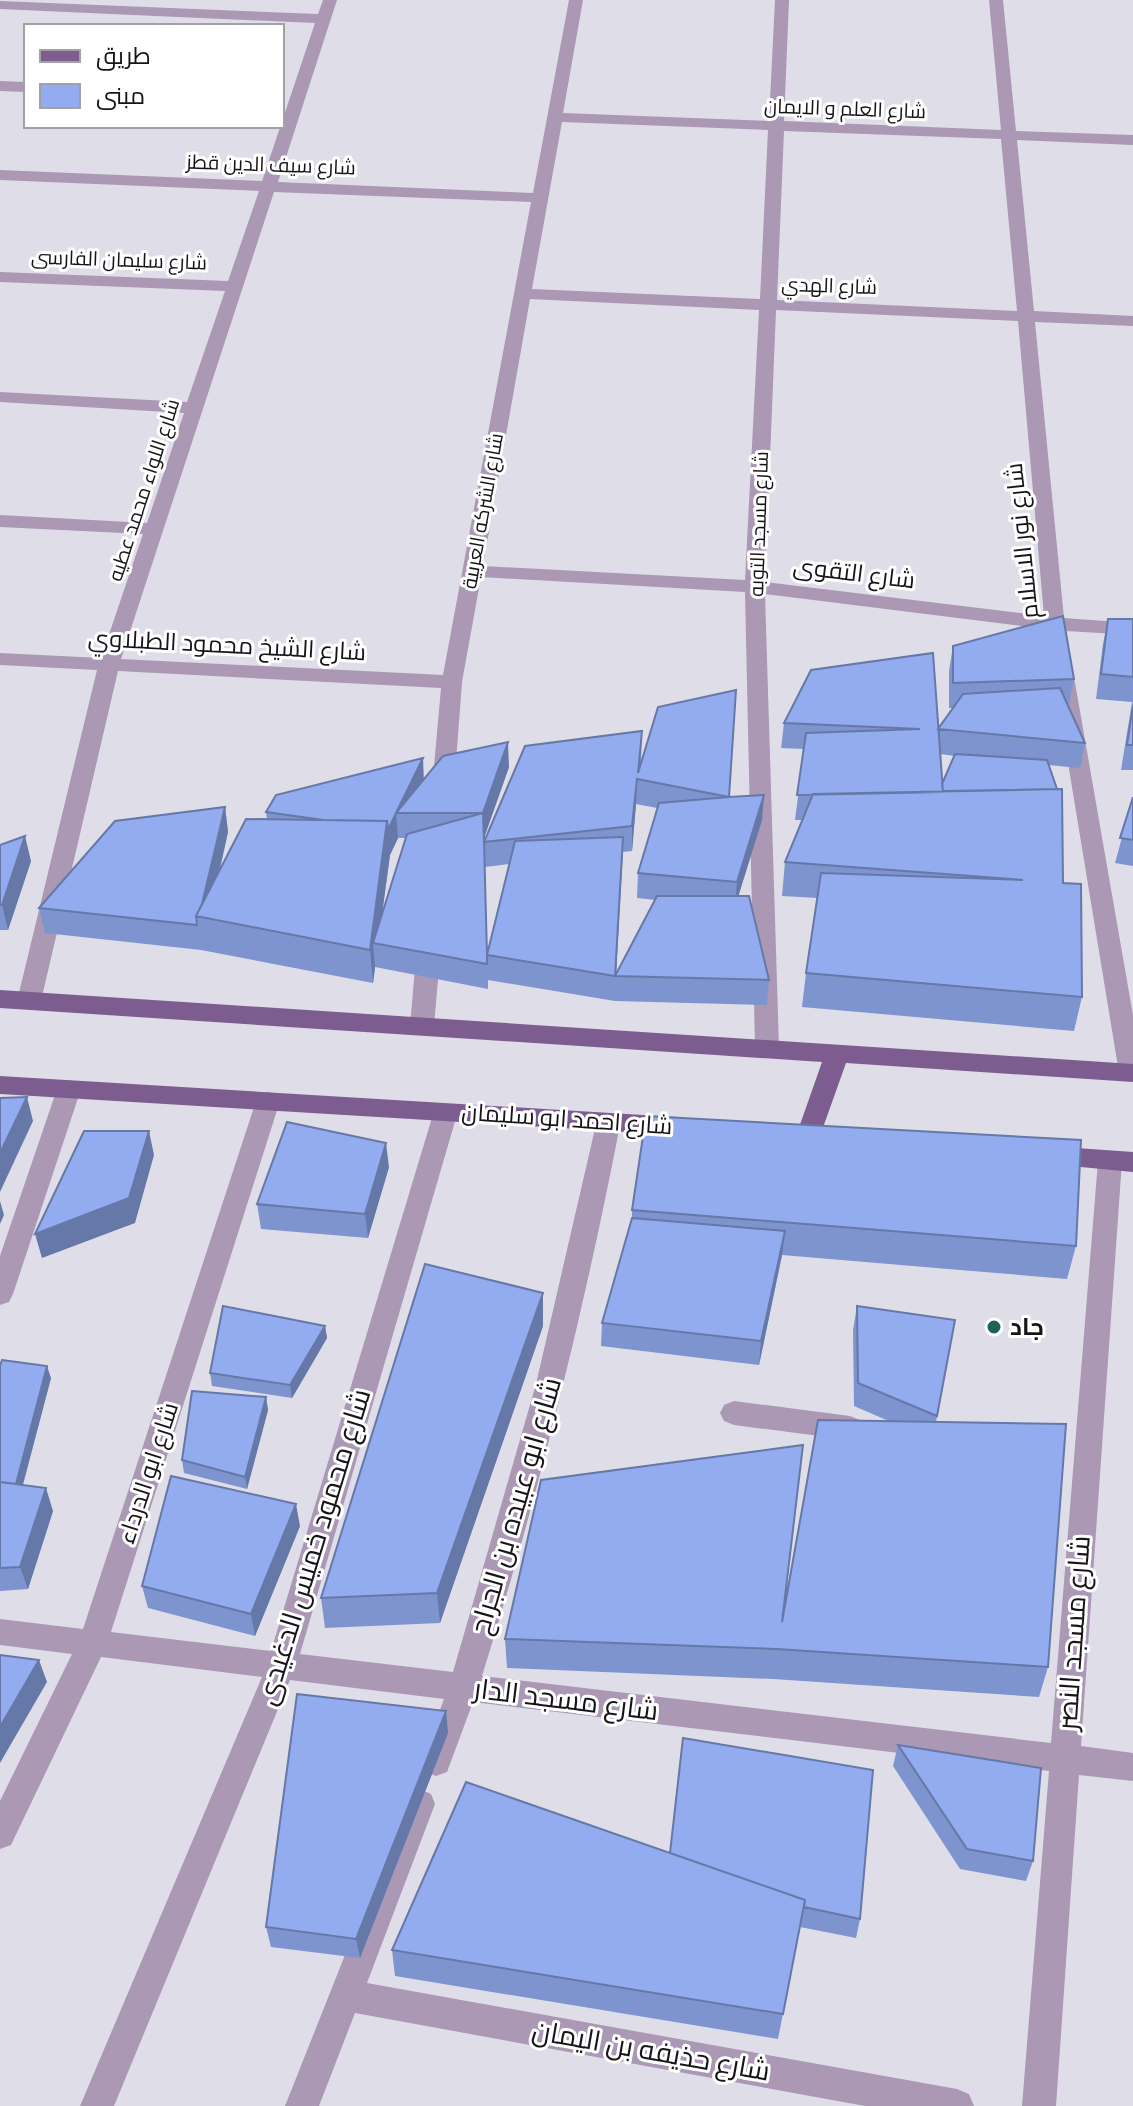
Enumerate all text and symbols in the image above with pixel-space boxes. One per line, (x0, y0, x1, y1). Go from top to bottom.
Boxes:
legend (24, 24, 284, 128)
text: طريق (96, 41, 151, 71)
text: مبنى (96, 81, 145, 111)
street label: شارع العلم و الايمان (764, 94, 926, 125)
street label: شارع سيف الدين قطز (185, 150, 356, 181)
street label: شارع سليمان الفارسى (31, 244, 207, 277)
street label: شارع الهدي (781, 272, 877, 303)
street label: شارع اللواء محمد عطيه (103, 396, 186, 585)
street label: شارع الشركه العربية (457, 431, 510, 591)
street label: شارع مسجد التوبه (744, 451, 775, 597)
street label: شارع نور الاسلام (999, 461, 1046, 620)
street label: شارع التقوى (791, 551, 917, 596)
street label: شارع الشيخ محمود الطبلاوي (87, 623, 367, 670)
street label: شارع احمد ابو سليمان (460, 1097, 673, 1142)
place label: جاد (1010, 1312, 1044, 1342)
marker: جاد (985, 1318, 1003, 1336)
street label: شارع ابو عبيده بن الجراح (463, 1374, 570, 1639)
street label: شارع محمود خميس الدغيدى (250, 1385, 379, 1710)
street label: شارع ابو الدرداء (111, 1398, 186, 1548)
street label: شارع مسجد النصر (1050, 1534, 1099, 1734)
street label: شارع مسجد الدار (470, 1672, 660, 1729)
street label: شارع حذيفه بن اليمان (529, 2013, 773, 2090)

